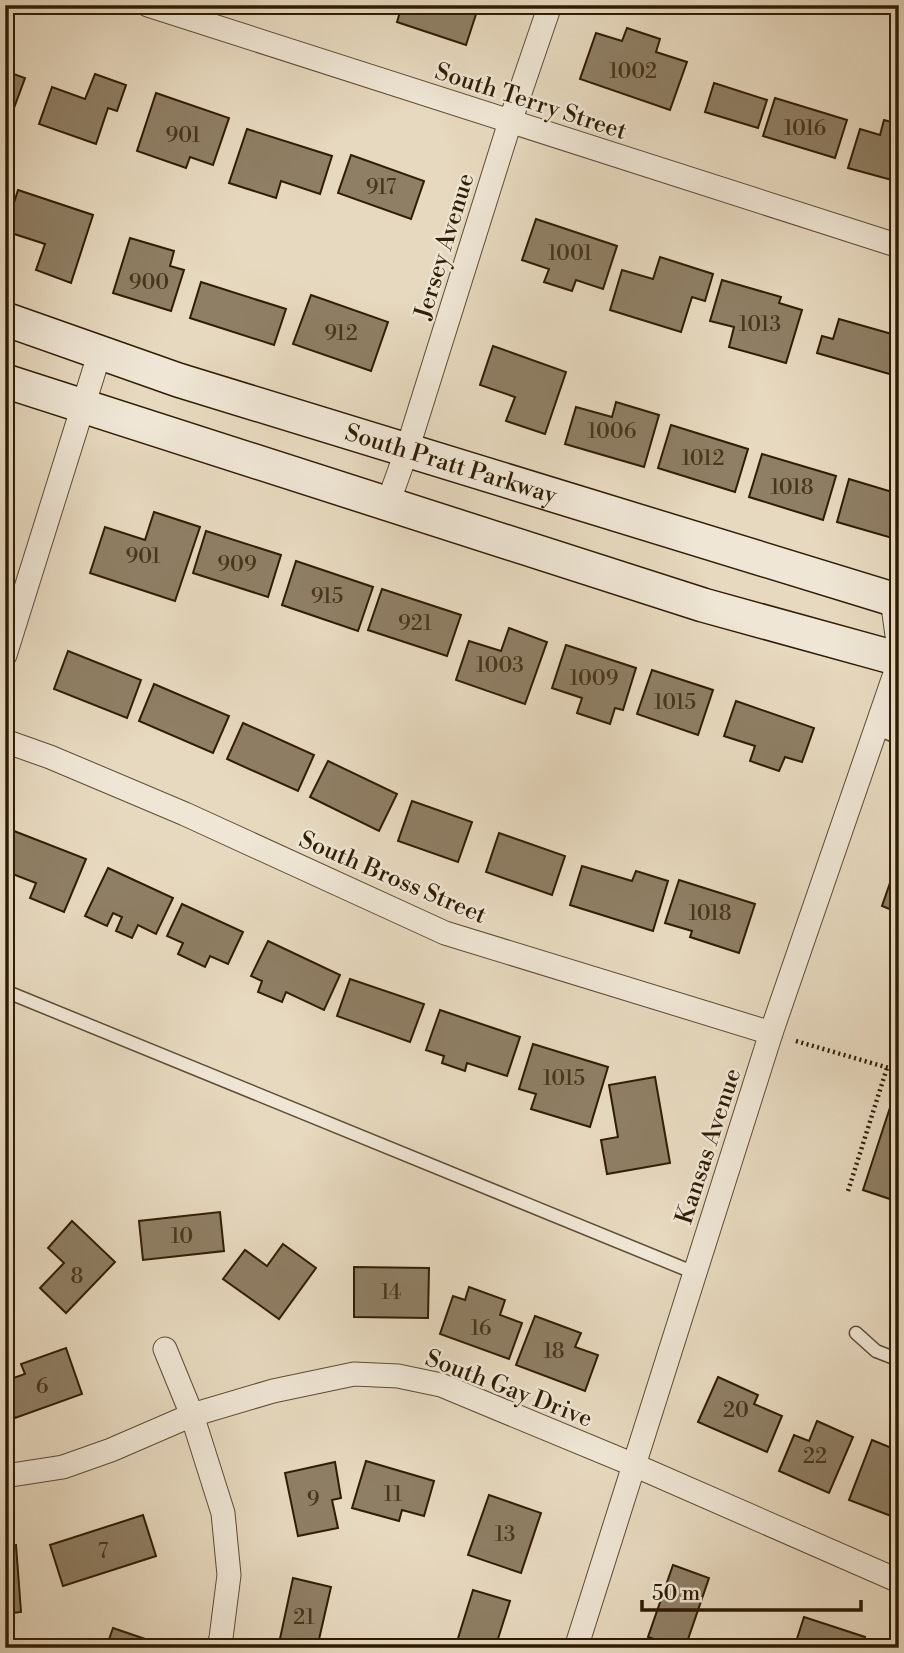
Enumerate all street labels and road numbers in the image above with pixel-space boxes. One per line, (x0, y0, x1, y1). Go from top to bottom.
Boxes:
street label: South Terry Street (431, 57, 631, 147)
street label: Jersey Avenue (408, 170, 481, 324)
street label: South Pratt Parkway (341, 418, 561, 511)
street label: South Bross Street (294, 825, 491, 931)
street label: Kansas Avenue (670, 1065, 748, 1228)
street label: South Gay Drive (421, 1343, 596, 1435)

